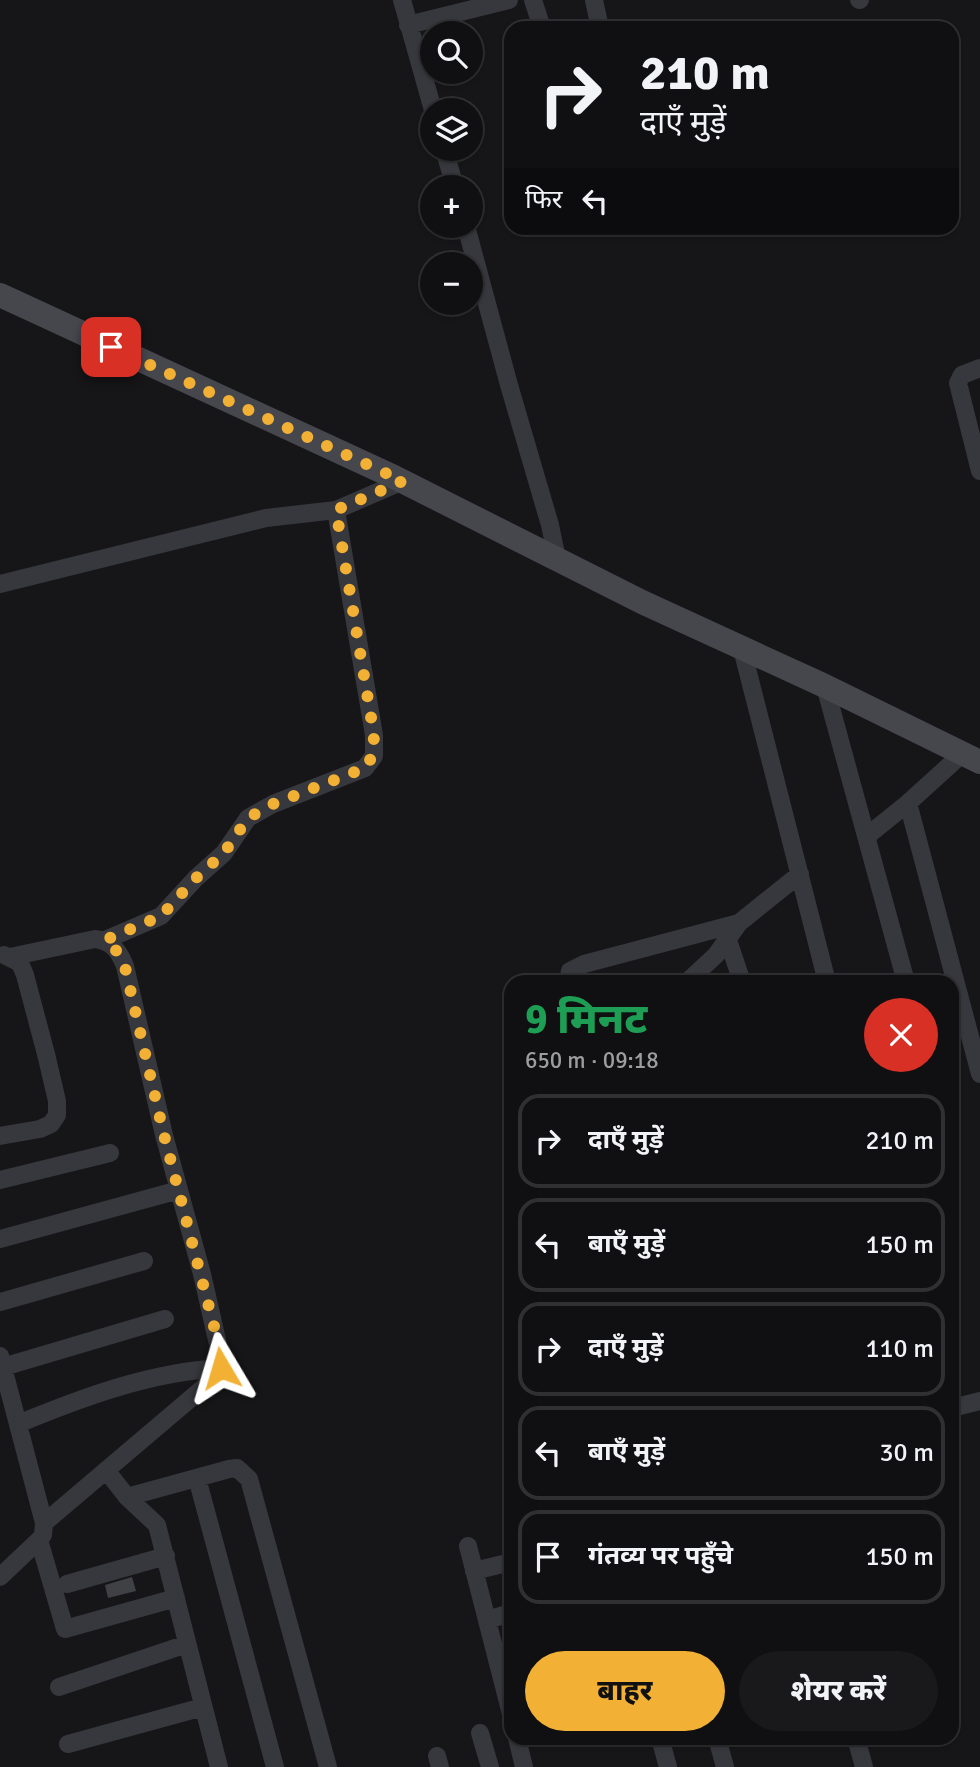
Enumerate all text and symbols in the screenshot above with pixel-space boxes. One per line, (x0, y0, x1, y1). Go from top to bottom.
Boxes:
map controls (420, 21, 483, 315)
button: search (420, 21, 483, 84)
text: 210 m (640, 43, 770, 103)
icon: right (525, 49, 616, 140)
button: layers (420, 98, 483, 161)
text: दाएँ मुड़ें (640, 103, 726, 142)
button: + (420, 175, 483, 238)
icon: left (576, 182, 614, 220)
text: फिर (525, 184, 562, 216)
button: − (420, 252, 483, 315)
pin (81, 317, 141, 377)
icon: arrive (92, 328, 130, 366)
text: 9 मिनट (525, 994, 647, 1045)
button: close (864, 998, 938, 1072)
text: 650 m · 09:18 (525, 1046, 659, 1075)
icon: right (529, 1122, 567, 1160)
text: दाएँ मुड़ें (588, 1124, 664, 1156)
text: 210 m (865, 1125, 934, 1157)
icon: left (529, 1226, 567, 1264)
text: बाएँ मुड़ें (588, 1228, 665, 1260)
text: 150 m (865, 1229, 934, 1261)
icon: right (529, 1330, 567, 1368)
position arrow (184, 1331, 258, 1405)
text: दाएँ मुड़ें (588, 1332, 664, 1364)
text: 110 m (865, 1333, 934, 1365)
icon: left (529, 1434, 567, 1472)
text: बाएँ मुड़ें (588, 1436, 665, 1468)
text: 30 m (879, 1437, 934, 1469)
icon: arrive (529, 1538, 567, 1576)
text: गंतव्य पर पहुँचे (588, 1540, 733, 1572)
text: 150 m (865, 1541, 934, 1573)
button: बाहर (525, 1651, 725, 1731)
button: शेयर करें (739, 1651, 938, 1731)

